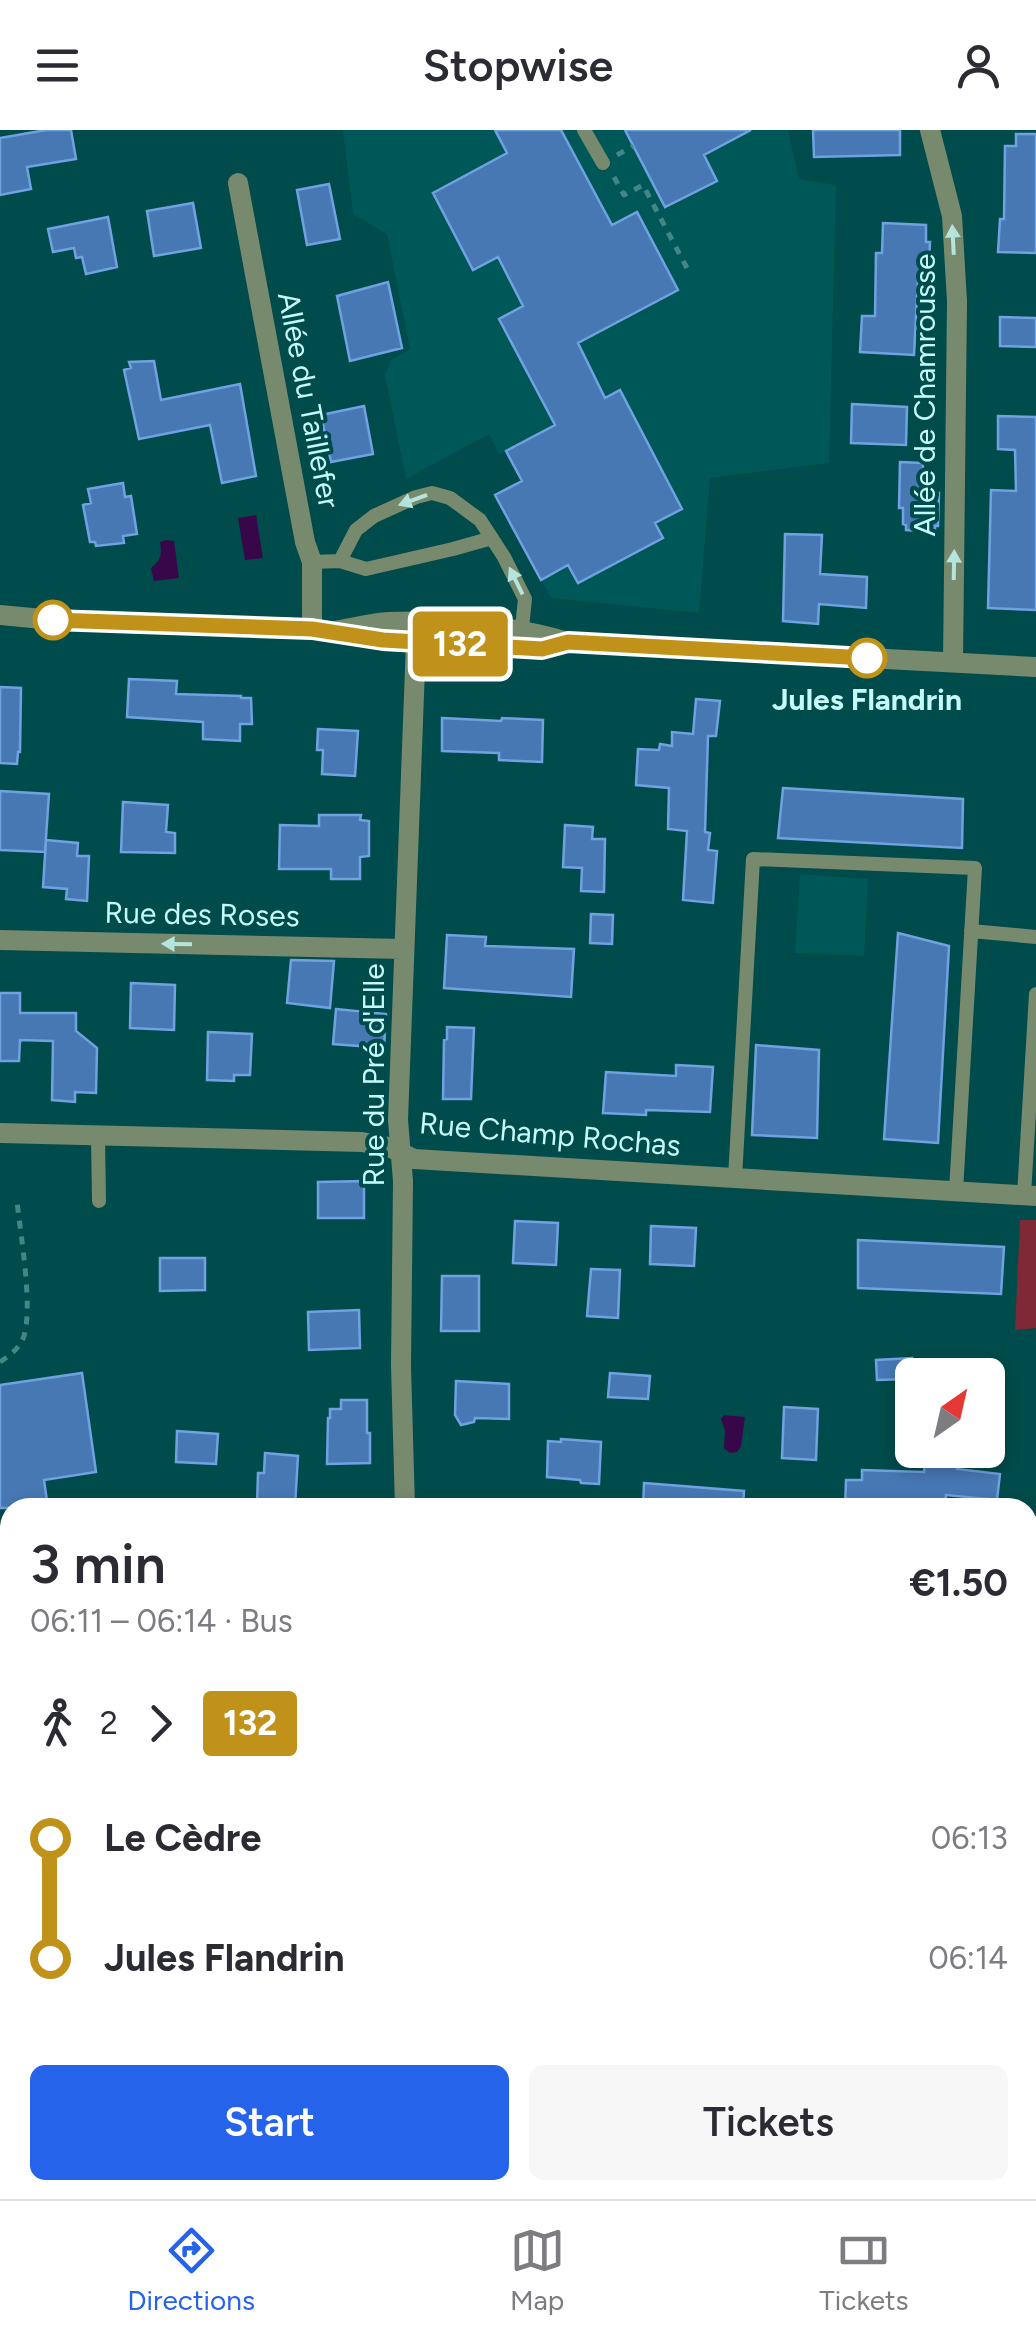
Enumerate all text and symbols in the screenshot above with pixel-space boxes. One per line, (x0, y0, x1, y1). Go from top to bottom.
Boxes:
icon: menu (30, 38, 85, 93)
text: Stopwise (423, 38, 613, 92)
icon: person (951, 38, 1006, 93)
one-way arrow (945, 223, 961, 255)
street label: Allée de Chamrousse (906, 254, 943, 536)
street label: Allée du Taillefer (270, 289, 348, 511)
one-way arrow (397, 493, 427, 508)
one-way arrow (946, 548, 962, 580)
one-way arrow (507, 566, 524, 595)
unlabelled marker (34, 601, 72, 639)
line badge: 132 (402, 612, 518, 676)
text: 132 (433, 623, 487, 665)
marker: Jules Flandrin (848, 639, 886, 677)
place label: Jules Flandrin (772, 681, 962, 718)
street label: Rue des Roses (104, 894, 300, 934)
one-way arrow (160, 935, 192, 951)
street label: Rue du Pré d'Elle (355, 963, 392, 1187)
street label: Rue Champ Rochas (418, 1104, 682, 1164)
north arrow (895, 1358, 1005, 1468)
map controls (895, 1358, 1005, 1468)
text: 3 min (30, 1531, 166, 1597)
text: €1.50 (909, 1560, 1008, 1606)
text: 06:11 – 06:14 · Bus (30, 1602, 293, 1640)
icon: walk (30, 1696, 85, 1751)
icon: forward (133, 1696, 188, 1751)
text: 132 (223, 1702, 277, 1744)
text: 2 (100, 1704, 118, 1742)
text: Le Cèdre (104, 1815, 261, 1861)
text: 06:13 (931, 1819, 1008, 1857)
text: Jules Flandrin (104, 1935, 345, 1981)
text: 06:14 (928, 1939, 1008, 1977)
button: Start (30, 2065, 509, 2180)
button: Tickets (529, 2065, 1008, 2180)
tab: Directions (127, 2223, 255, 2317)
tab: Map (510, 2223, 565, 2317)
tab: Tickets (819, 2223, 909, 2317)

